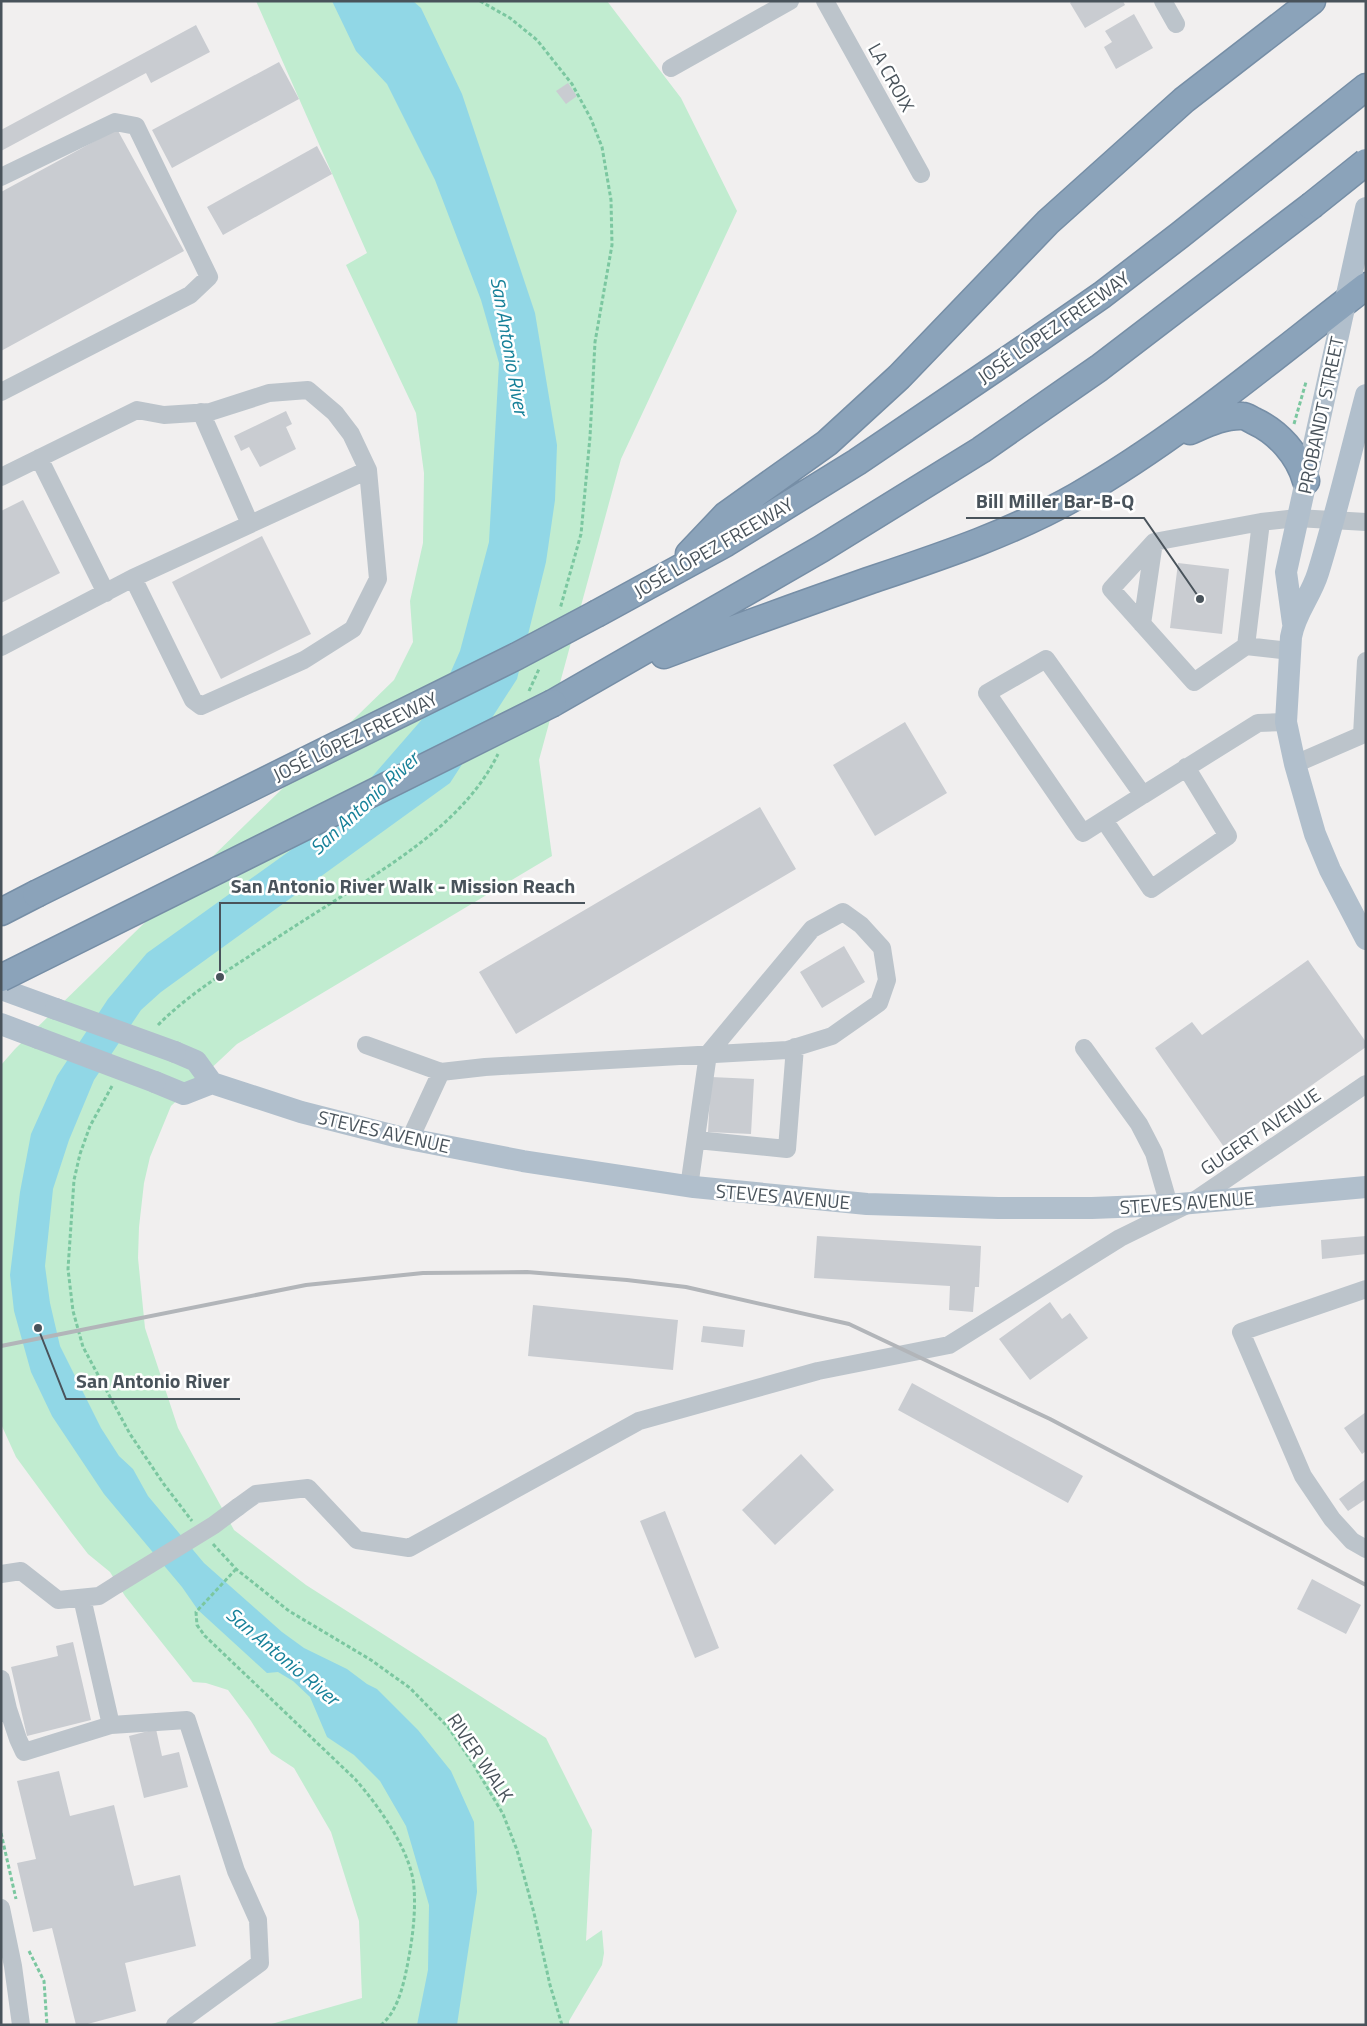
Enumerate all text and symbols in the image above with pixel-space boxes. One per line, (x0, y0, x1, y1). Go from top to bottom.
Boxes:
street label: LA CROIX (861, 37, 923, 117)
street label: JOSÉ LÓPEZ FREEWAY (971, 263, 1136, 391)
water label: San Antonio River (483, 275, 538, 420)
street label: PROBANDT STREET (1289, 334, 1351, 496)
callout: Bill Miller Bar-B-Q (966, 483, 1144, 518)
text: Bill Miller Bar-B-Q (976, 485, 1134, 516)
street label: JOSÉ LÓPEZ FREEWAY (628, 489, 799, 605)
street label: JOSÉ LÓPEZ FREEWAY (268, 683, 443, 789)
water label: San Antonio River (302, 742, 428, 862)
callout: San Antonio River Walk - Mission Reach (220, 868, 585, 903)
text: San Antonio River Walk - Mission Reach (231, 870, 575, 901)
street label: GUGERT AVENUE (1194, 1080, 1326, 1182)
street label: STEVES AVENUE (315, 1102, 453, 1160)
street label: STEVES AVENUE (715, 1176, 851, 1216)
street label: STEVES AVENUE (1119, 1183, 1255, 1221)
callout: San Antonio River (66, 1364, 240, 1399)
text: San Antonio River (76, 1365, 230, 1396)
water label: San Antonio River (220, 1599, 349, 1714)
street label: RIVER WALK (441, 1707, 521, 1807)

